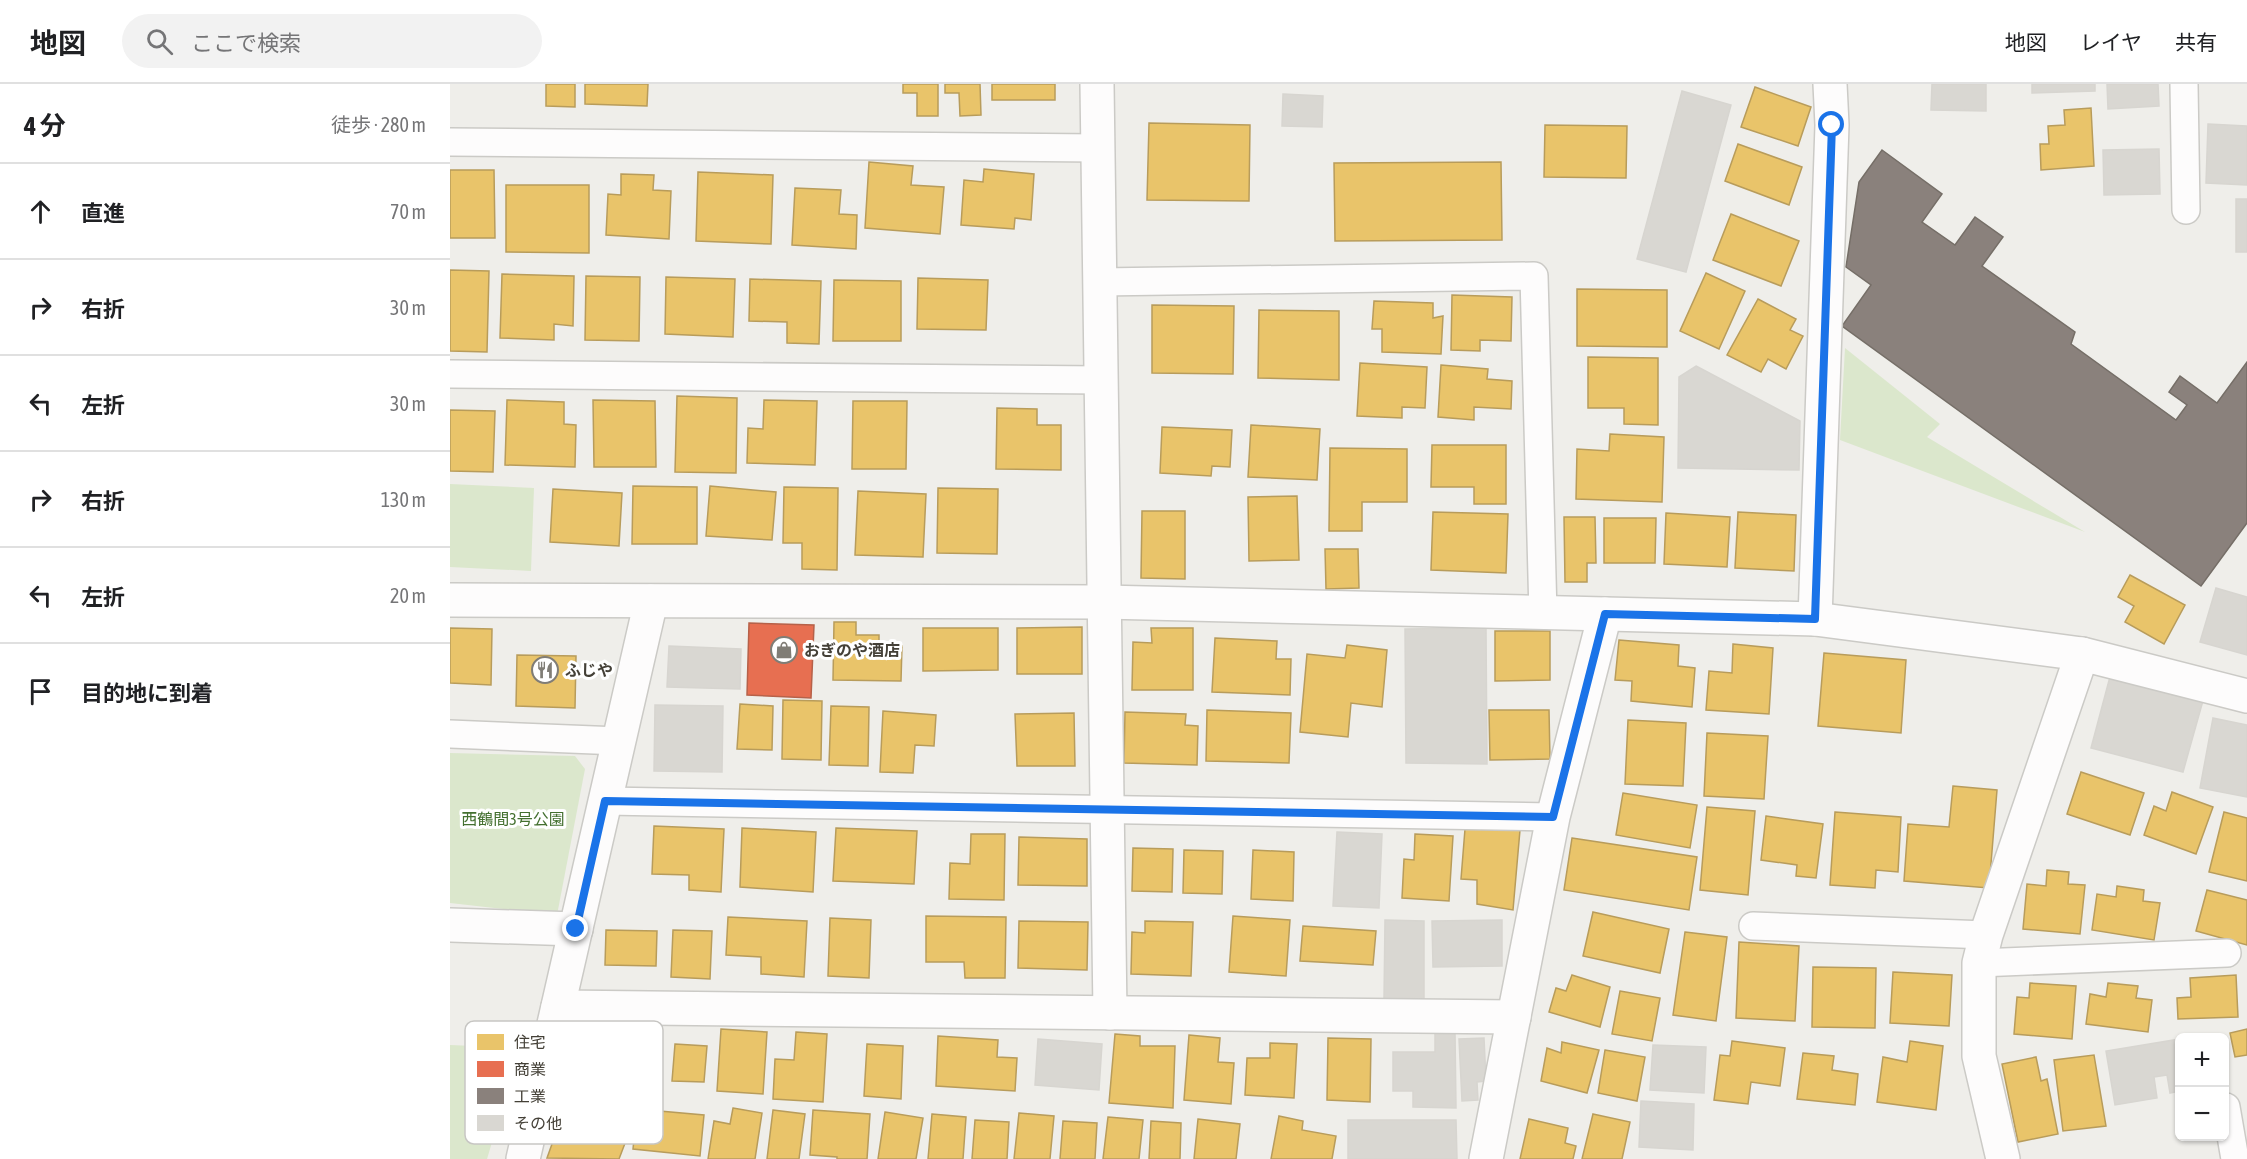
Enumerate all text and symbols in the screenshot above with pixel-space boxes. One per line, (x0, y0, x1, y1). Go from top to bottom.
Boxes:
search box (122, 14, 542, 68)
icon: search (143, 25, 176, 58)
text: 地図 (30, 27, 86, 59)
text: ここで検索 (191, 30, 301, 56)
text: 地図 (2005, 30, 2047, 54)
text: レイヤ (2080, 30, 2142, 54)
text: 共有 (2175, 30, 2217, 54)
text: 4 分 (24, 111, 66, 141)
route start (1818, 111, 1844, 137)
text: 徒歩 · 280 m (331, 113, 426, 136)
icon: ahead (24, 195, 57, 228)
text: 直進 (81, 200, 125, 226)
text: 70 m (390, 200, 426, 223)
icon: right (24, 291, 57, 324)
text: 右折 (81, 296, 125, 322)
text: 30 m (390, 296, 426, 319)
icon: left (24, 387, 57, 420)
text: 左折 (81, 392, 125, 418)
text: 30 m (390, 392, 426, 415)
icon: right (24, 483, 57, 516)
text: 右折 (81, 488, 125, 514)
text: 130 m (381, 488, 426, 511)
icon: left (24, 579, 57, 612)
text: 左折 (81, 584, 125, 610)
text: 20 m (390, 584, 426, 607)
shop icon: おぎのや酒店 (769, 635, 799, 665)
place label: おぎのや酒店 (804, 641, 900, 659)
restaurant icon: ふじや (530, 655, 560, 685)
place label: ふじや (565, 661, 613, 679)
icon: arrive (24, 675, 57, 708)
text: 目的地に到着 (81, 680, 213, 706)
park label: 西鶴間3号公園 (461, 810, 565, 828)
route end (562, 915, 588, 941)
legend (465, 1021, 663, 1144)
text: 住宅 (514, 1033, 546, 1051)
map controls (2175, 1033, 2229, 1141)
button: + (2175, 1033, 2229, 1087)
text: 商業 (514, 1060, 546, 1078)
text: 工業 (514, 1087, 546, 1105)
button: − (2175, 1087, 2229, 1141)
text: その他 (514, 1114, 562, 1132)

